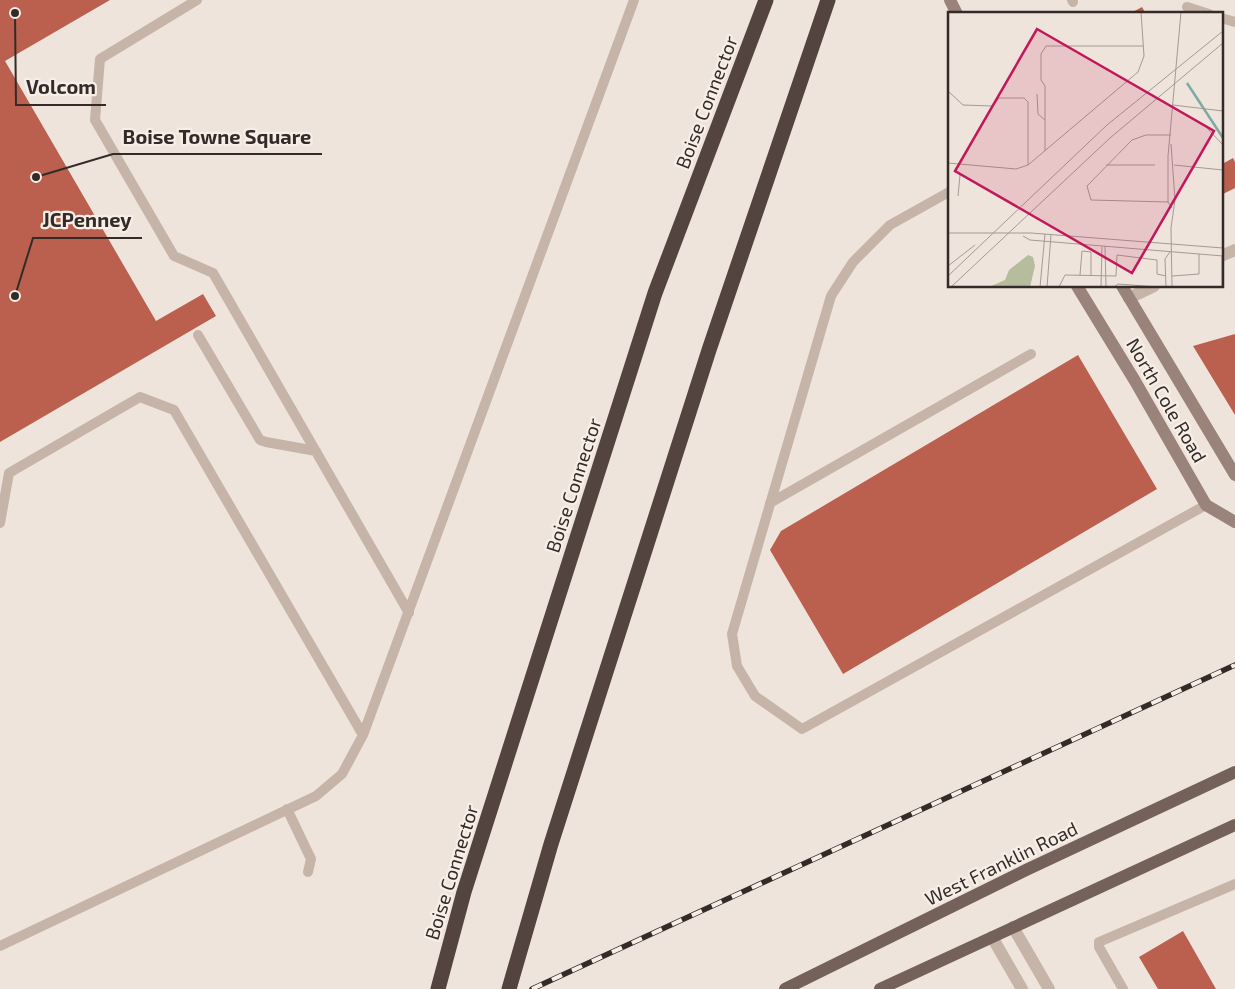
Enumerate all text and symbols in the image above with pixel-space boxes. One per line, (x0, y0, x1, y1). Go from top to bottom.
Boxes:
inset map (948, 12, 1222, 288)
street label: Boise Connector (670, 32, 742, 172)
callout: Volcom (16, 70, 106, 105)
text: Volcom (26, 74, 96, 98)
callout: Boise Towne Square (113, 119, 322, 154)
text: Boise Towne Square (123, 124, 311, 148)
callout: JCPenney (33, 203, 142, 238)
text: JCPenney (42, 207, 132, 232)
street label: North Cole Road (1122, 334, 1212, 466)
street label: Boise Connector (540, 414, 606, 555)
street label: Boise Connector (420, 801, 483, 942)
street label: West Franklin Road (921, 816, 1081, 910)

